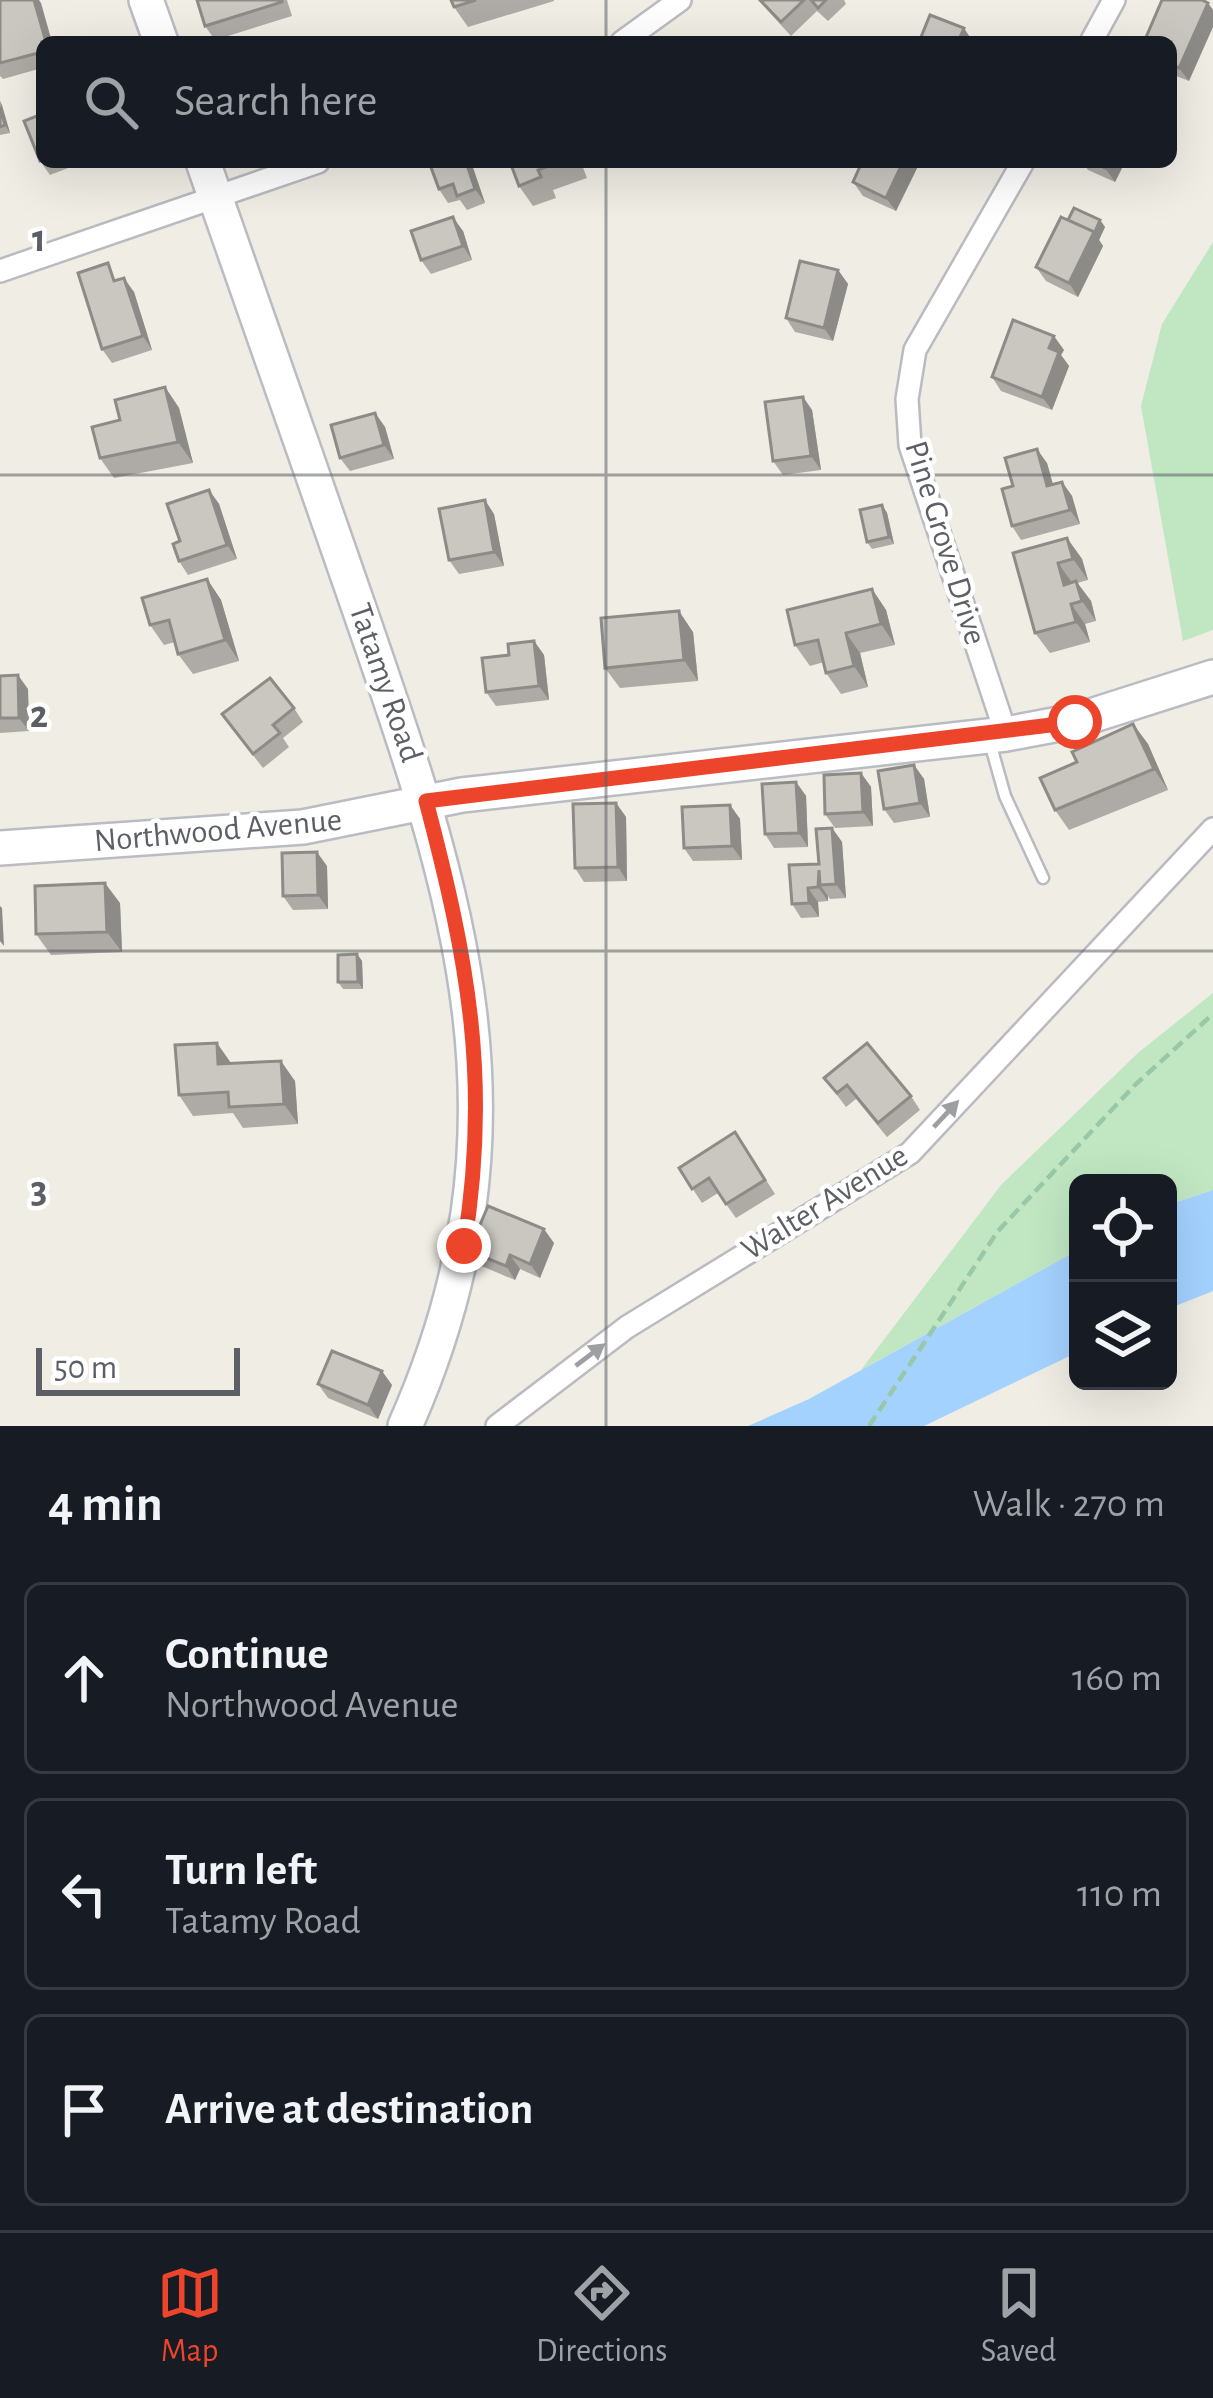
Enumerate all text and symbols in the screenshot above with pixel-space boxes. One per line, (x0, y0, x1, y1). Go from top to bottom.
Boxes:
search box (36, 36, 1177, 168)
icon: search (78, 69, 144, 135)
text: Search here (174, 79, 377, 124)
text: 1 (32, 220, 46, 259)
street label: Pine Grove Drive (898, 437, 992, 649)
street label: Tatamy Road (342, 599, 428, 767)
route start (1048, 695, 1102, 749)
text: 2 (30, 696, 48, 735)
street label: Northwood Avenue (93, 804, 343, 858)
one-way arrow (932, 1100, 960, 1129)
street label: Walter Avenue (736, 1139, 914, 1267)
text: 3 (31, 1171, 47, 1210)
map controls (1069, 1174, 1177, 1390)
button: locate (1069, 1174, 1177, 1282)
route end (437, 1219, 491, 1273)
button: layers (1069, 1282, 1177, 1390)
scale bar (36, 1342, 240, 1395)
one-way arrow (574, 1343, 606, 1368)
text: 50 m (54, 1352, 117, 1385)
text: 4 min (48, 1479, 163, 1530)
text: Walk · 270 m (973, 1485, 1165, 1524)
text: Continue (165, 1632, 329, 1677)
icon: ahead (51, 1645, 117, 1711)
text: 160 m (1072, 1659, 1162, 1698)
text: Northwood Avenue (165, 1686, 459, 1725)
text: Turn left (165, 1848, 317, 1893)
icon: left (51, 1861, 117, 1927)
text: 110 m (1077, 1875, 1162, 1914)
text: Tatamy Road (165, 1902, 361, 1941)
icon: arrive (51, 2077, 117, 2143)
text: Arrive at destination (165, 2087, 533, 2132)
tab: Map (157, 2260, 223, 2372)
tab: Directions (536, 2260, 667, 2372)
tab: Saved (981, 2260, 1056, 2372)

